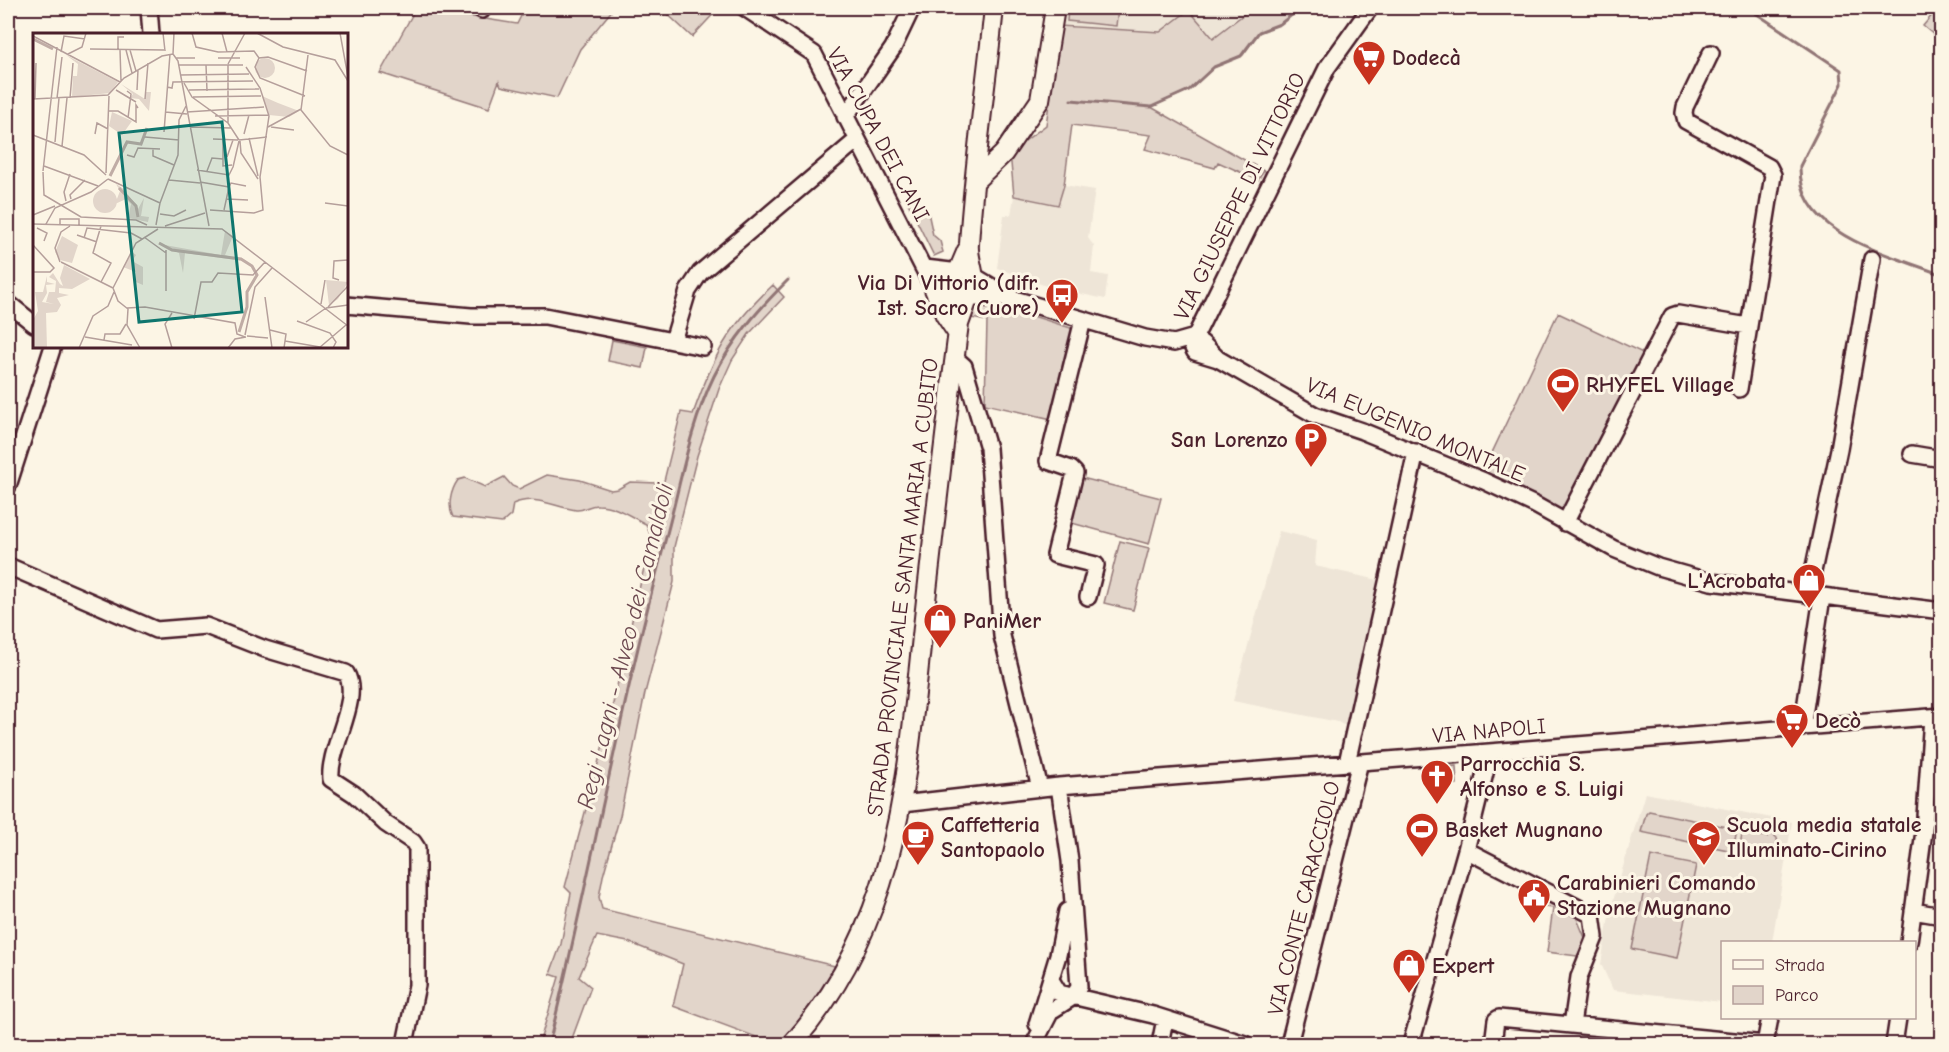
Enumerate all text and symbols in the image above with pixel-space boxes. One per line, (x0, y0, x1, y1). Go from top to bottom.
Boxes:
inset map (33, 33, 348, 348)
supermarket icon: Dodecà (1351, 39, 1387, 86)
street label: VIA CUPA DEI CANI (821, 43, 935, 226)
place label: Dodecà (1392, 45, 1461, 71)
street label: VIA GIUSEPPE DI VITTORIO (1169, 69, 1311, 324)
place label: Via Di Vittorio (difr. Ist. Sacro Cuore) (858, 270, 1039, 321)
bus stop icon: Via Di Vittorio (difr. Ist. Sacro Cuore) (1044, 277, 1080, 324)
street label: STRADA PROVINCIALE SANTA MARIA A CUBITO (862, 356, 944, 818)
sports icon: RHYFEL Village (1545, 366, 1581, 413)
street label: VIA EUGENIO MONTALE (1302, 372, 1529, 488)
place label: RHYFEL Village (1586, 372, 1734, 398)
parking icon: San Lorenzo (1293, 421, 1329, 468)
place label: San Lorenzo (1171, 427, 1288, 453)
water label: Regi Lagni - Alveo dei Camaldoli (571, 480, 679, 812)
shop icon: L'Acrobata (1791, 562, 1827, 609)
place label: L'Acrobata (1687, 568, 1786, 594)
shop icon: PaniMer (922, 602, 958, 649)
place label: PaniMer (963, 608, 1041, 634)
supermarket icon: Decò (1774, 702, 1810, 749)
place label: Decò (1815, 708, 1861, 734)
street label: VIA NAPOLI (1431, 713, 1547, 749)
place label: Parrocchia S. Alfonso e S. Luigi (1460, 751, 1624, 802)
church icon: Parrocchia S. Alfonso e S. Luigi (1419, 758, 1455, 805)
street label: VIA CONTE CARACCIOLO (1262, 778, 1346, 1018)
sports icon: Basket Mugnano (1404, 811, 1440, 858)
place label: Caffetteria Santopaolo (941, 812, 1045, 863)
place label: Scuola media statale Illuminato-Cirino (1727, 812, 1922, 863)
place label: Basket Mugnano (1445, 817, 1603, 843)
cafe icon: Caffetteria Santopaolo (900, 819, 936, 866)
school or university icon: Scuola media statale Illuminato-Cirino (1686, 819, 1722, 866)
place label: Carabinieri Comando Stazione Mugnano (1557, 870, 1756, 921)
public building icon: Carabinieri Comando Stazione Mugnano (1516, 877, 1552, 924)
legend (1721, 941, 1916, 1019)
shop icon: Expert (1391, 947, 1427, 994)
place label: Expert (1432, 953, 1495, 979)
text: Strada (1775, 955, 1825, 976)
text: Parco (1775, 985, 1818, 1006)

